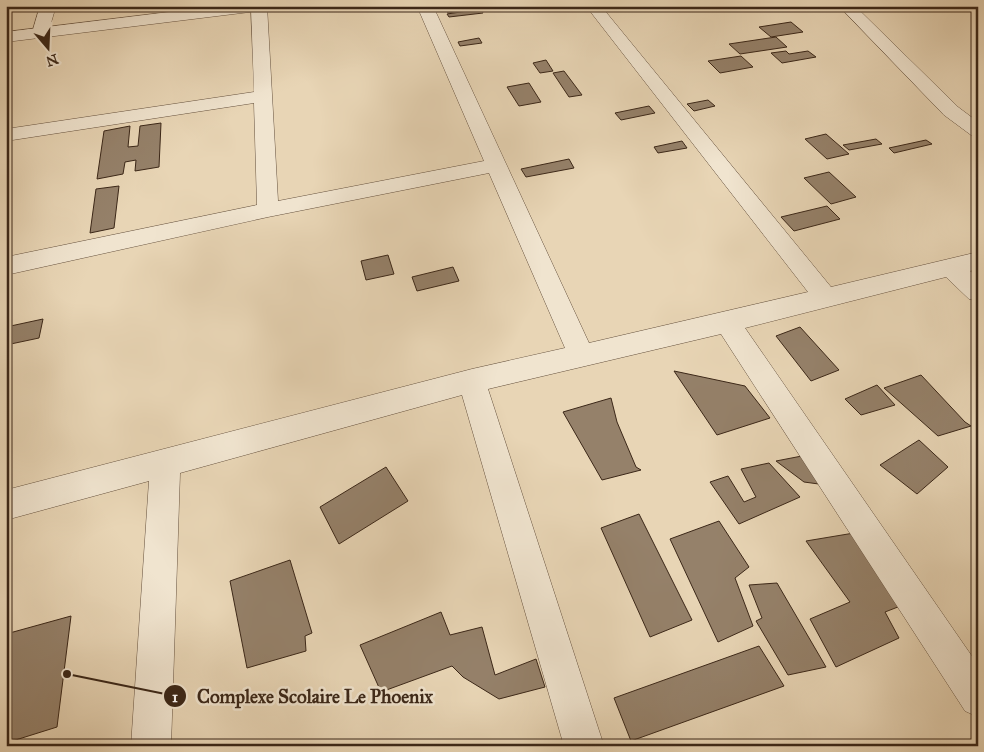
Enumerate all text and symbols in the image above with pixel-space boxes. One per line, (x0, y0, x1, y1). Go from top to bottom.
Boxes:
north arrow (22, 22, 72, 72)
text: N (44, 50, 60, 70)
callout: Complexe Scolaire Le Phoenix (162, 679, 443, 713)
text: Complexe Scolaire Le Phoenix (197, 685, 434, 709)
text: 1 (172, 688, 178, 706)

